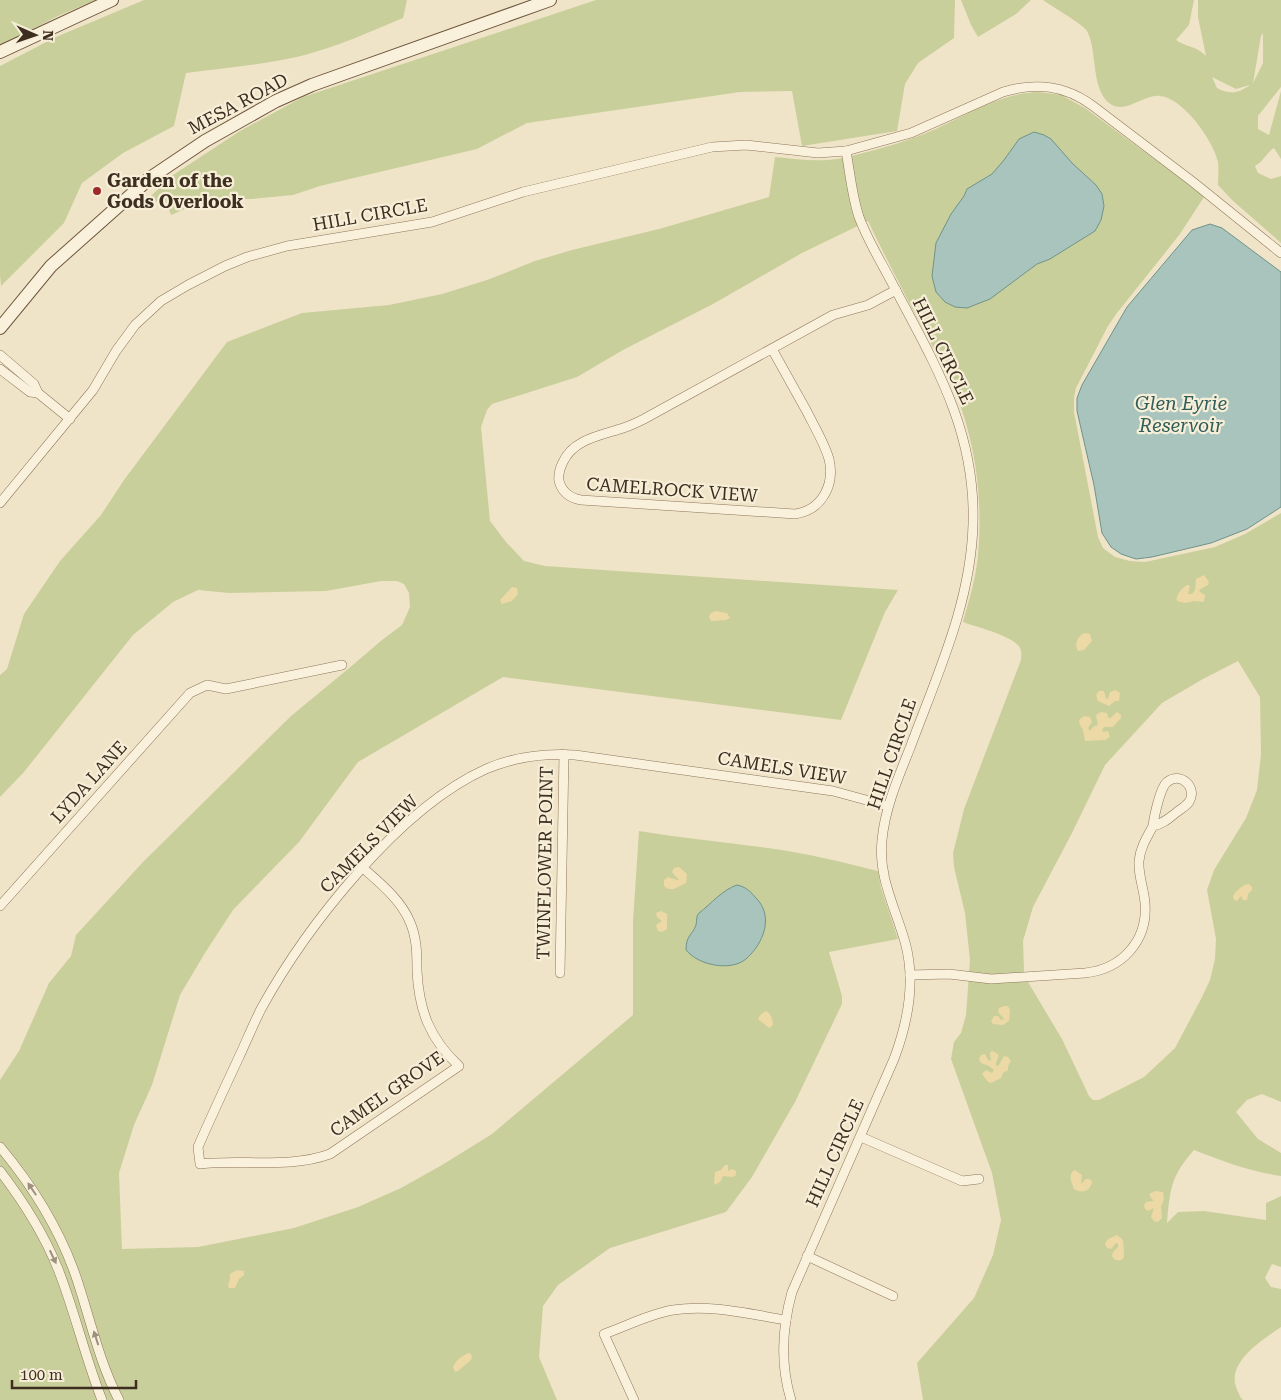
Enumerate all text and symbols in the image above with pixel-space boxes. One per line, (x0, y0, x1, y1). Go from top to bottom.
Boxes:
north arrow (10, 10, 60, 60)
text: N (40, 30, 56, 41)
street label: MESA ROAD (184, 68, 291, 139)
place label: Garden of the Gods Overlook (107, 170, 244, 212)
marker: Garden of the Gods Overlook (91, 185, 103, 197)
street label: HILL CIRCLE (311, 194, 429, 235)
street label: HILL CIRCLE (909, 294, 978, 408)
water label: Glen Eyrie Reservoir (1135, 392, 1227, 437)
street label: CAMELROCK VIEW (586, 473, 759, 506)
street label: HILL CIRCLE (863, 695, 920, 812)
street label: LYDA LANE (46, 736, 131, 827)
street label: CAMELS VIEW (716, 747, 849, 788)
street label: TWINFLOWER POINT (532, 766, 557, 960)
street label: CAMELS VIEW (315, 790, 423, 897)
street label: CAMEL GROVE (326, 1046, 448, 1141)
street label: HILL CIRCLE (801, 1095, 868, 1210)
one-way arrow (27, 1183, 37, 1196)
one-way arrow (49, 1250, 57, 1264)
one-way arrow (91, 1331, 99, 1346)
scale bar (12, 1358, 136, 1390)
text: 100 m (20, 1366, 63, 1384)

